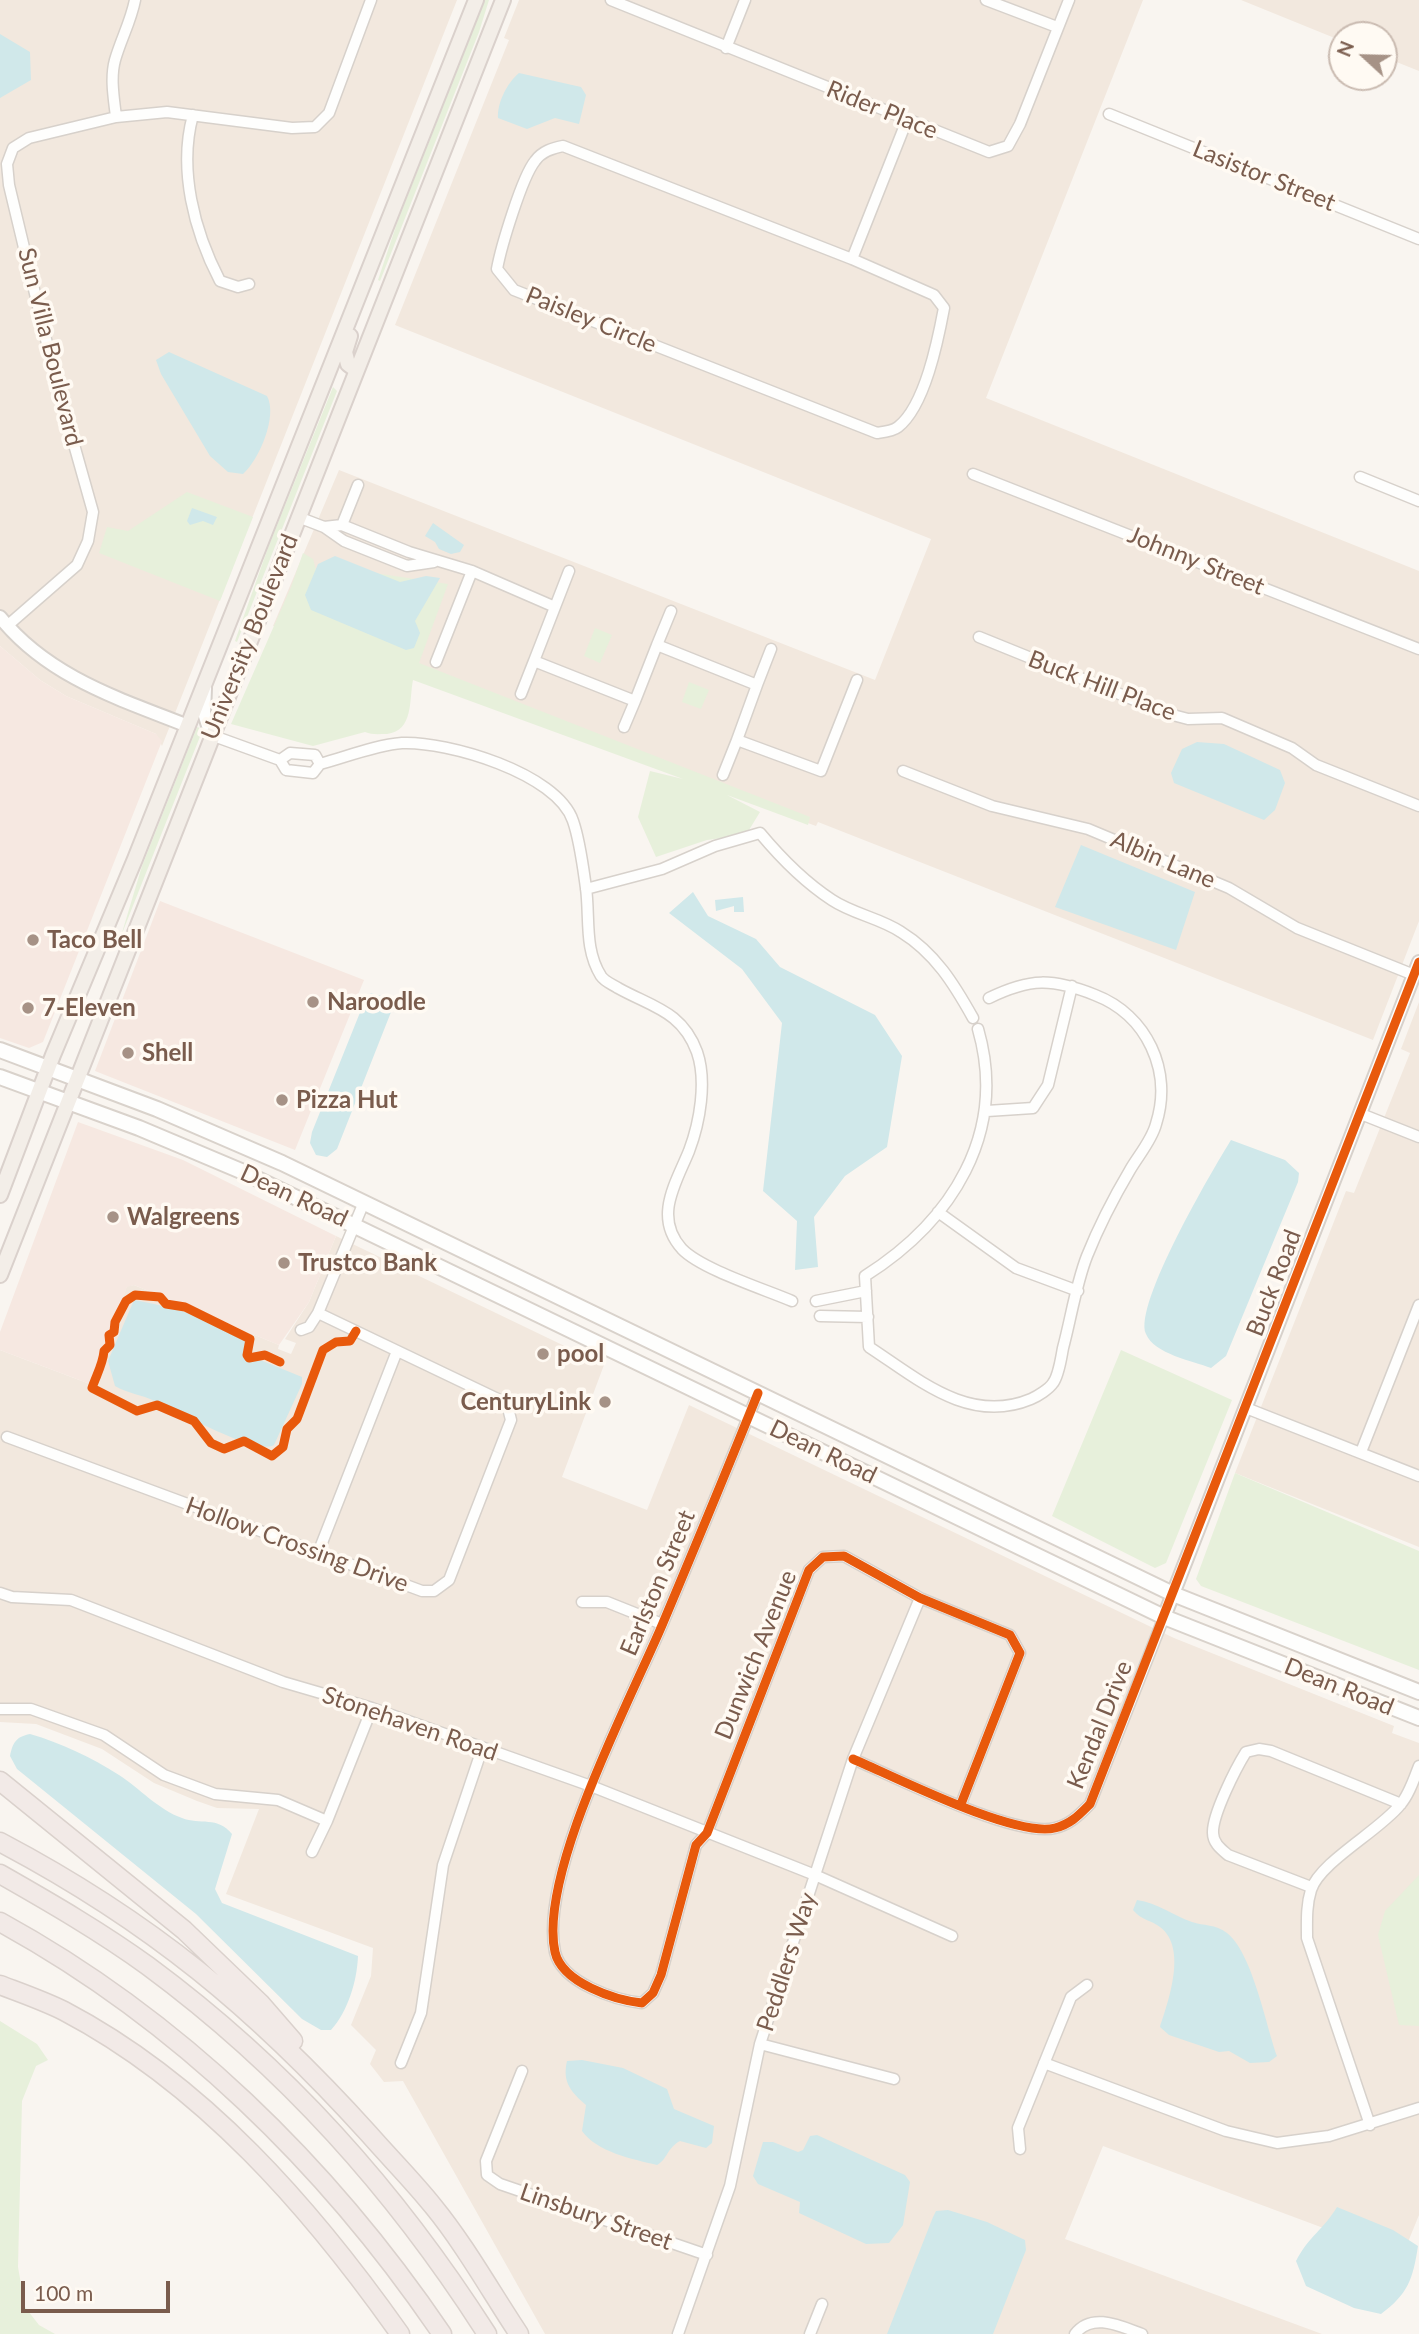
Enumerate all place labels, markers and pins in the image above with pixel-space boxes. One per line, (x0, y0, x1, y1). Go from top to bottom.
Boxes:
place label: Taco Bell (47, 926, 142, 954)
marker: Taco Bell (25, 932, 41, 948)
place label: Naroodle (327, 988, 426, 1016)
place label: 7-Eleven (42, 994, 136, 1022)
marker: Naroodle (305, 994, 321, 1010)
marker: 7-Eleven (20, 1000, 36, 1016)
place label: Shell (142, 1039, 193, 1067)
marker: Shell (120, 1045, 136, 1061)
place label: Pizza Hut (296, 1086, 398, 1114)
marker: Pizza Hut (274, 1092, 290, 1108)
place label: Walgreens (127, 1203, 240, 1231)
marker: Walgreens (105, 1209, 121, 1225)
place label: Trustco Bank (298, 1249, 437, 1277)
marker: Trustco Bank (276, 1255, 292, 1271)
place label: pool (557, 1340, 604, 1368)
marker: pool (535, 1346, 551, 1362)
place label: CenturyLink (460, 1388, 591, 1416)
marker: CenturyLink (597, 1394, 613, 1410)

